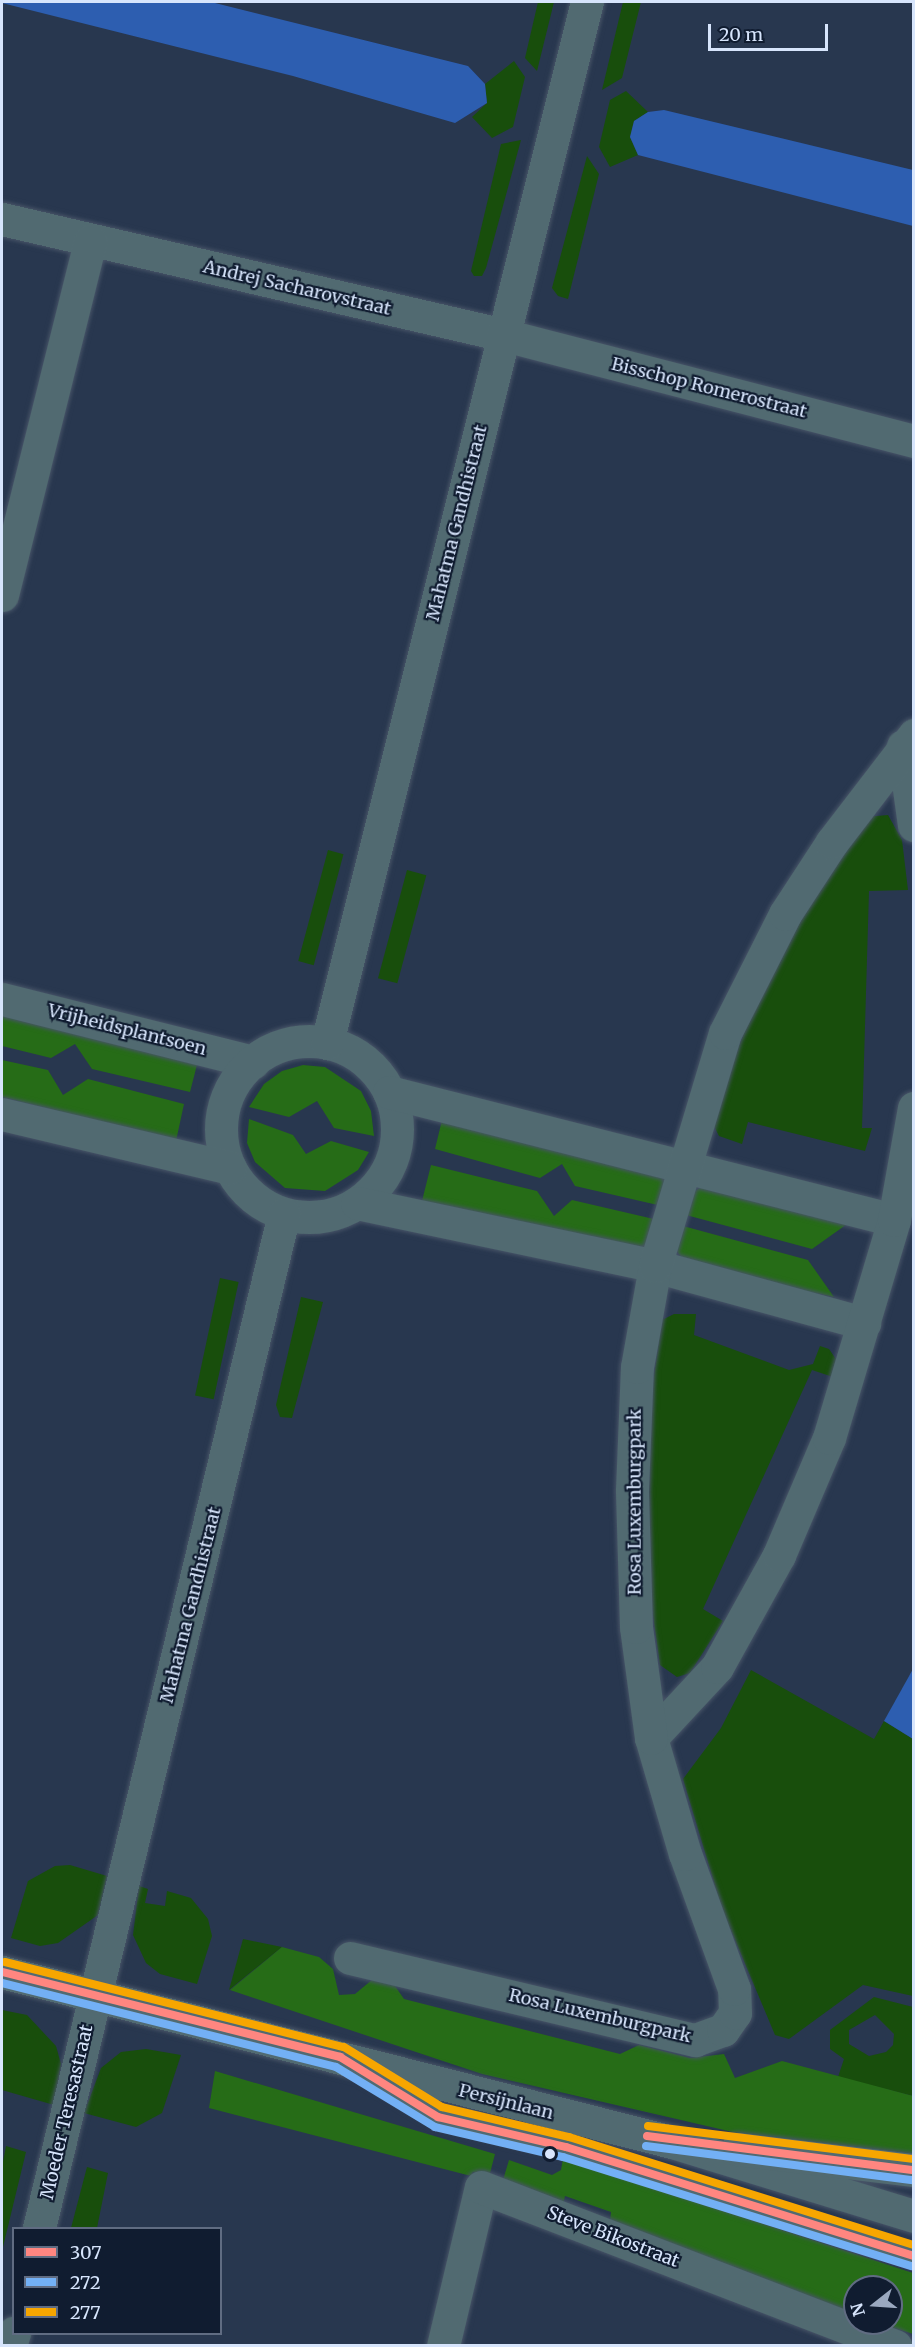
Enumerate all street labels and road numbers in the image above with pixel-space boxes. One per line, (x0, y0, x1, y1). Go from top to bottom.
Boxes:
street label: Andrej Sacharovstraat (201, 256, 393, 320)
street label: Bisschop Romerostraat (609, 353, 809, 423)
street label: Mahatma Gandhistraat (422, 423, 492, 623)
street label: Vrijheidsplantsoen (46, 1000, 208, 1060)
street label: Rosa Luxemburgpark (624, 1409, 646, 1595)
street label: Mahatma Gandhistraat (156, 1505, 226, 1705)
street label: Rosa Luxemburgpark (507, 1985, 693, 2047)
street label: Moeder Teresastraat (36, 2023, 98, 2201)
street label: Persijnlaan (456, 2080, 556, 2124)
street label: Steve Bikostraat (544, 2202, 682, 2272)

